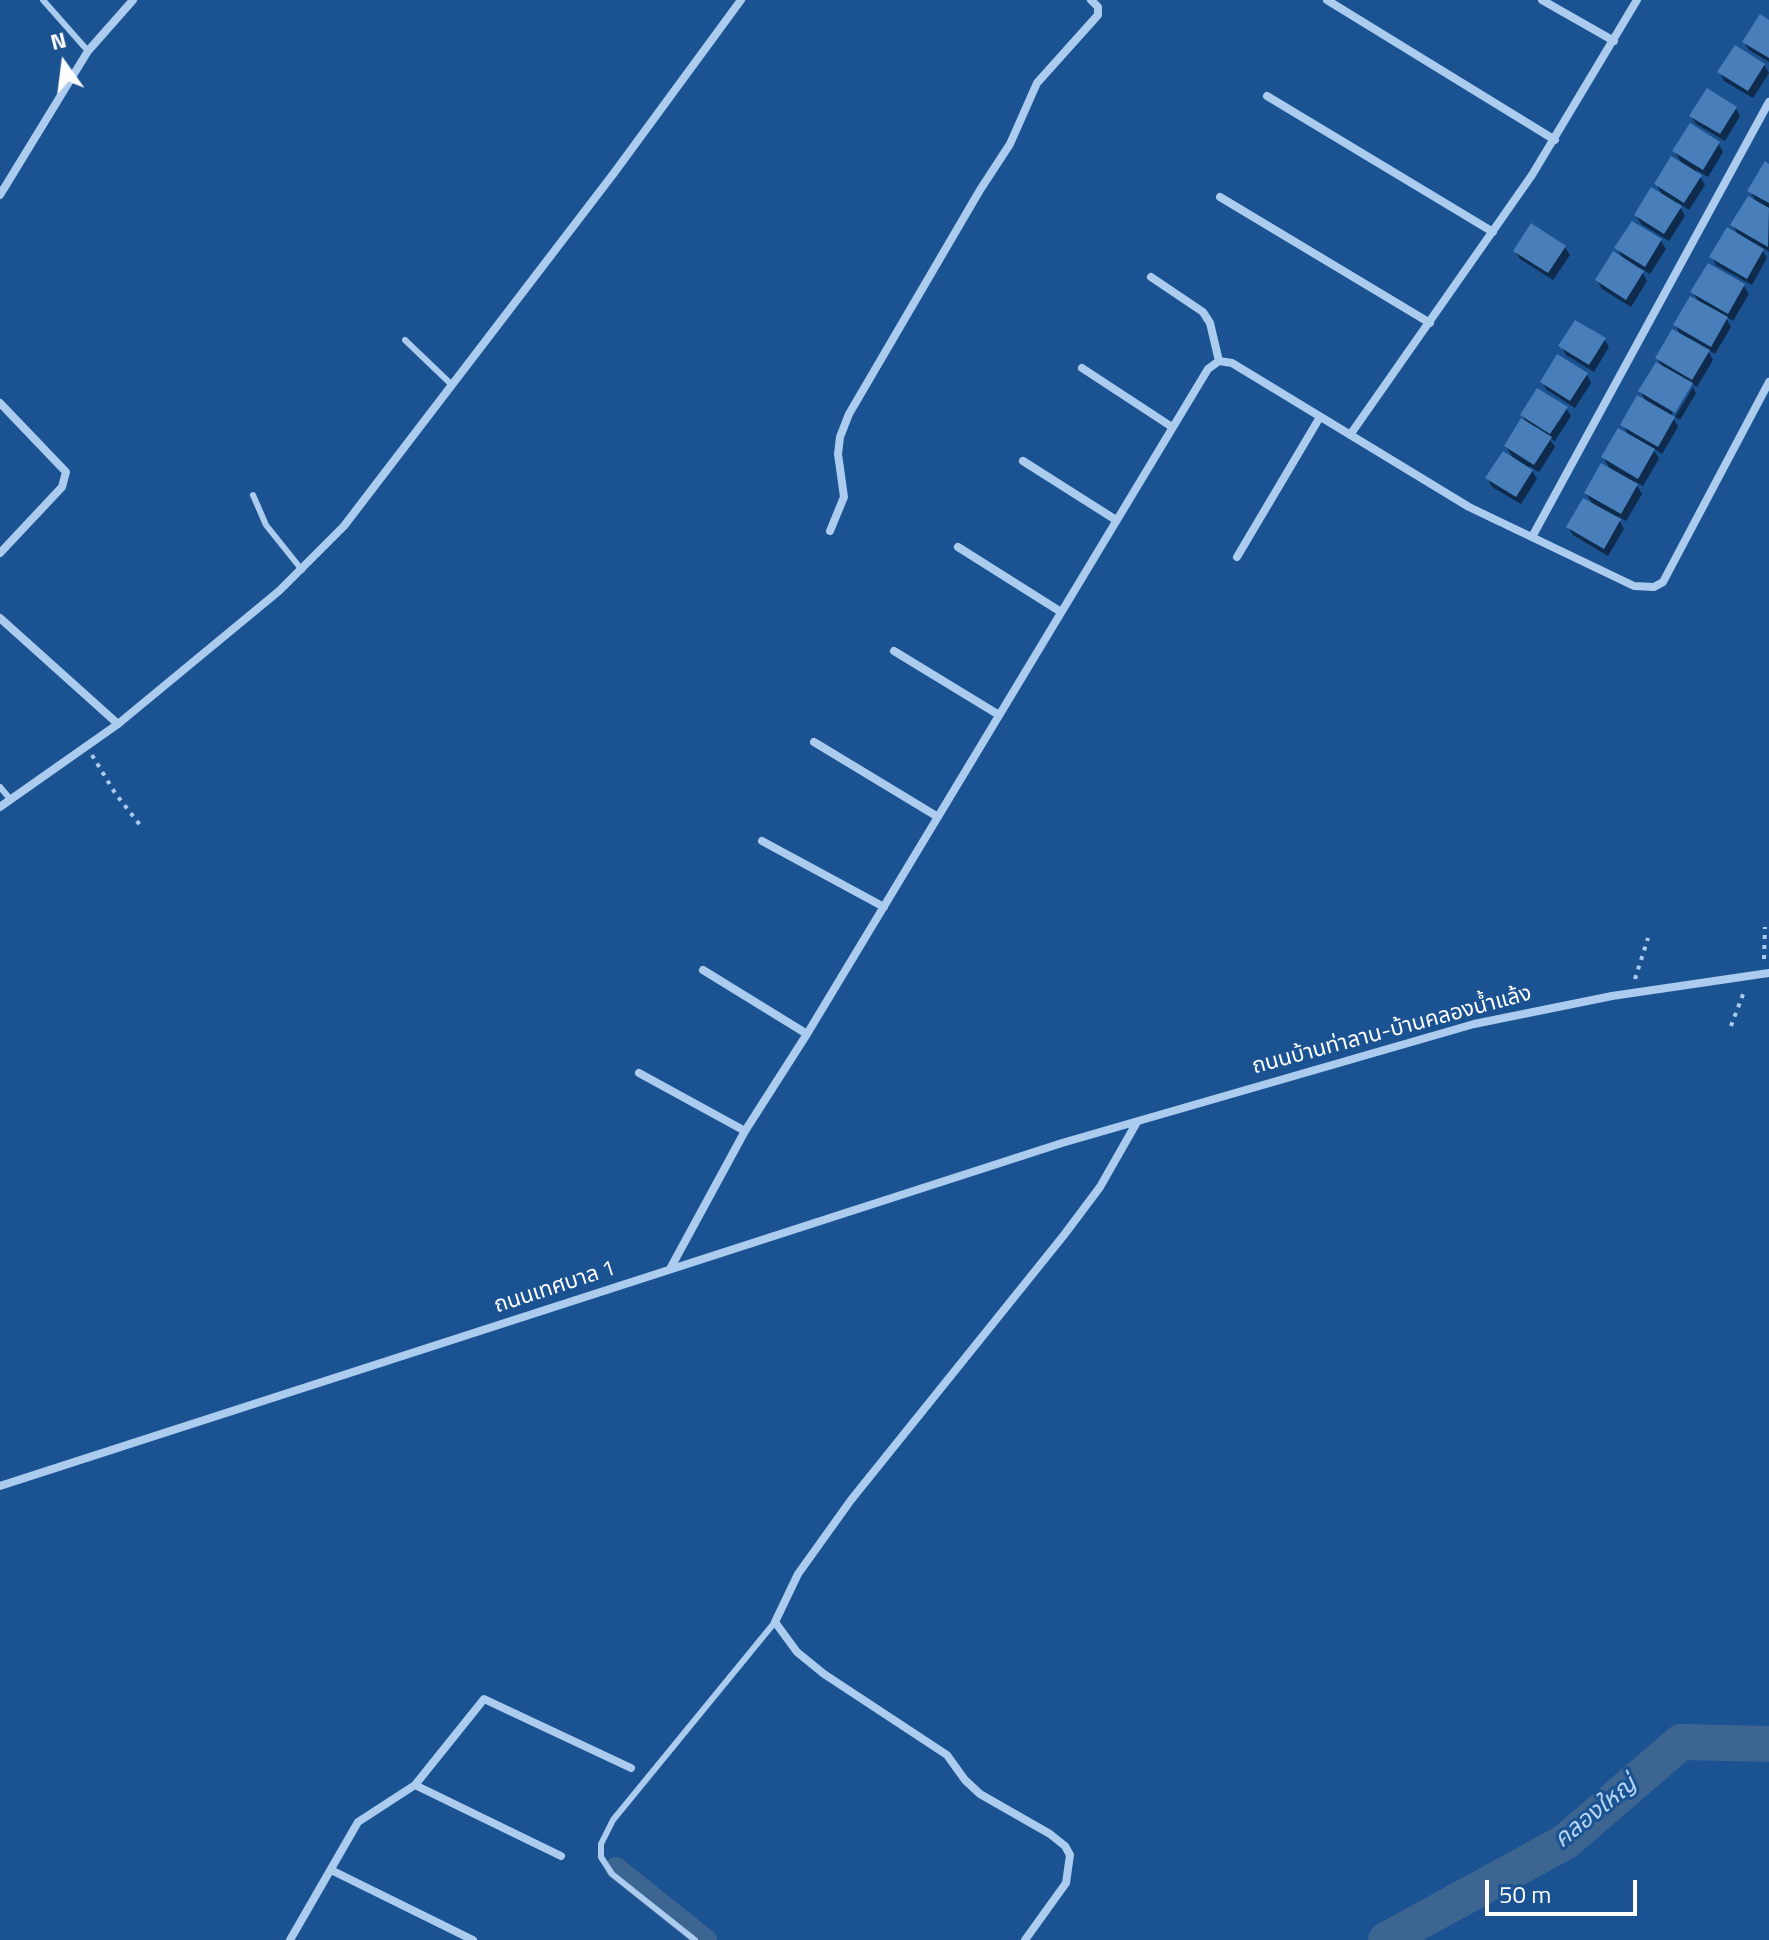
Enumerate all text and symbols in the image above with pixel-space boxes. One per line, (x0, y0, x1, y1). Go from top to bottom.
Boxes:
text: N (47, 22, 70, 59)
north arrow (24, 24, 104, 104)
street label: ถนนบ้านท่าลาน-บ้านคลองน้ำแล้ง (1249, 981, 1535, 1081)
street label: ถนนเทศบาล 1 (491, 1256, 619, 1320)
water label: คลองใหญ่ (1549, 1771, 1643, 1855)
scale bar (1489, 1864, 1641, 1914)
text: 50 m (1499, 1876, 1551, 1912)

